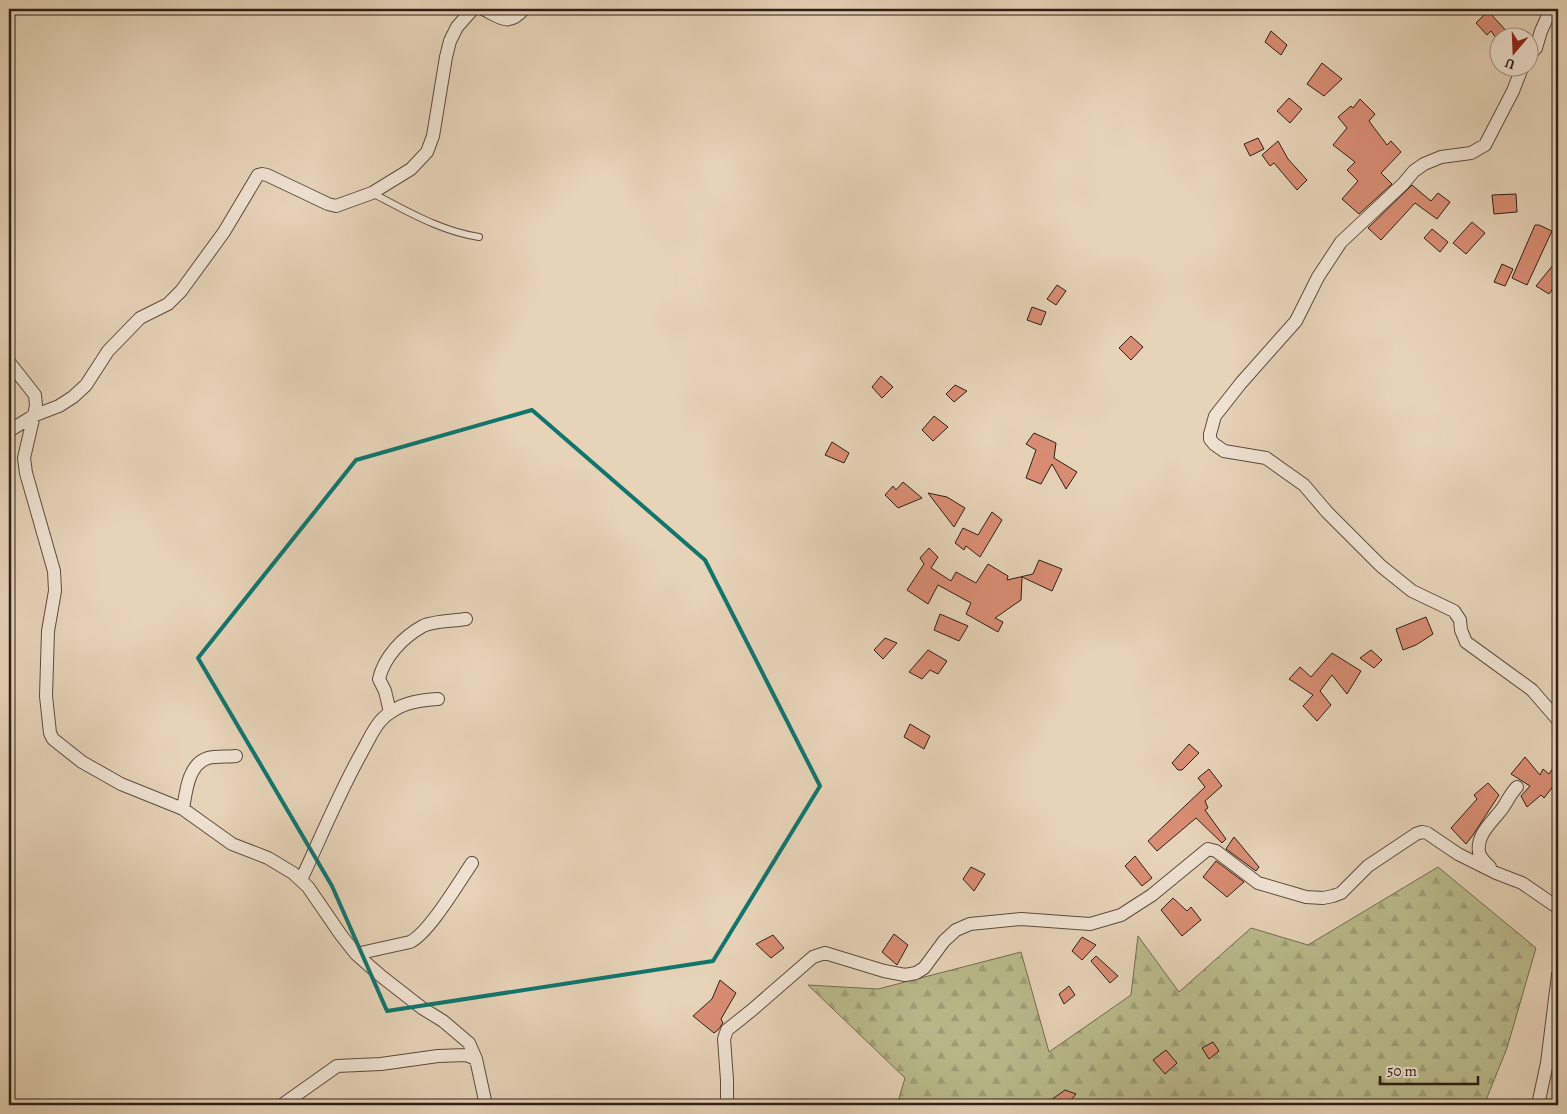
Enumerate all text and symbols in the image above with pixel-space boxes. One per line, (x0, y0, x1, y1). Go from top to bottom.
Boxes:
north arrow (1490, 28, 1540, 78)
text: U (1502, 53, 1517, 74)
scale bar (1380, 1054, 1477, 1086)
text: 50 m (1387, 1061, 1417, 1081)

